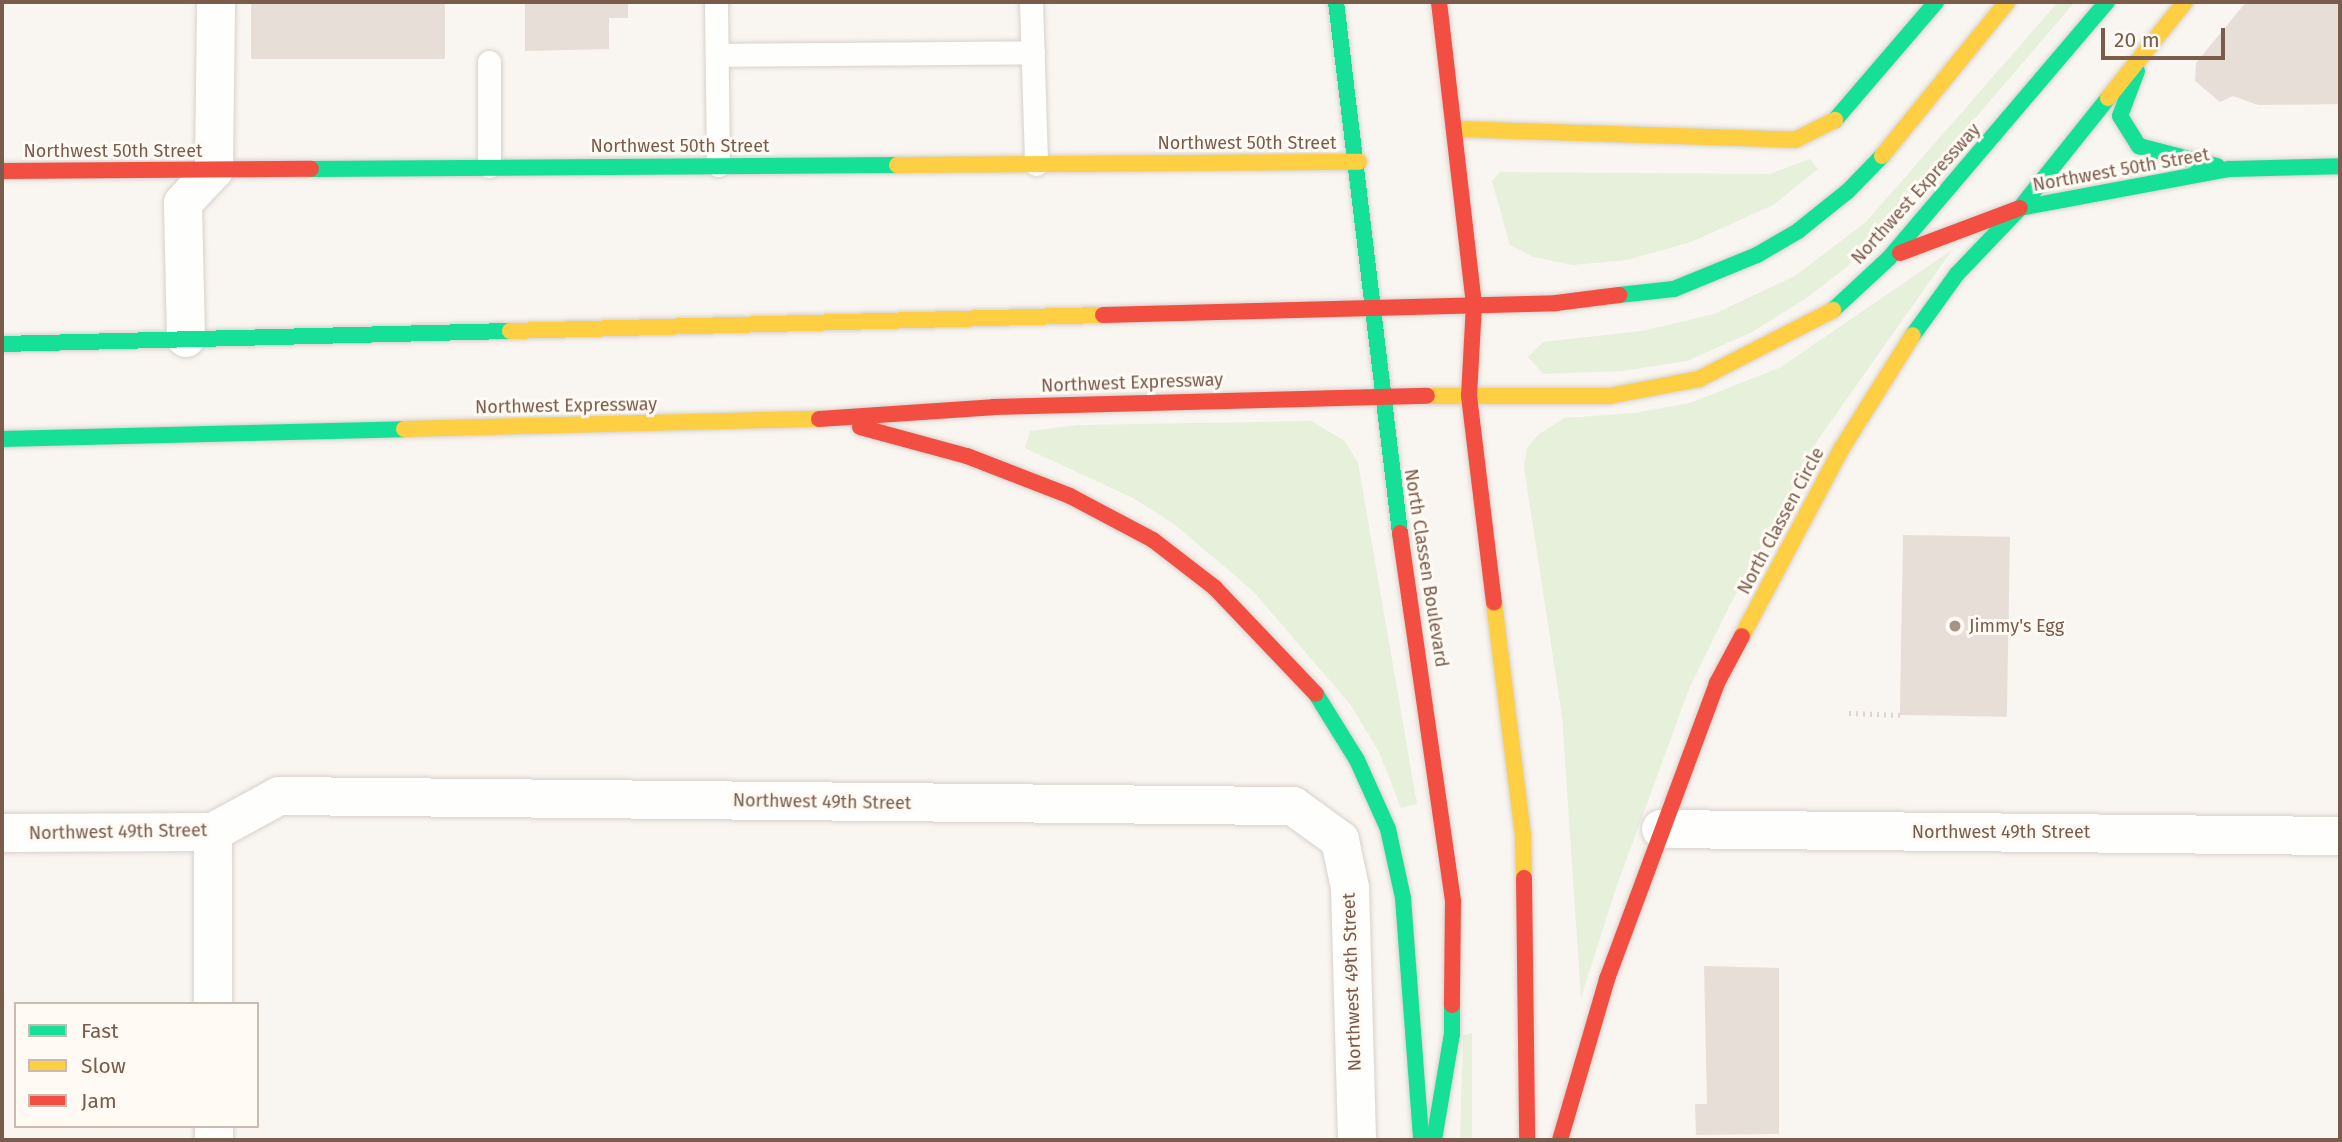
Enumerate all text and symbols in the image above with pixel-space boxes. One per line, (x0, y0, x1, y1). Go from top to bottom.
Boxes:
scale bar (2104, 14, 2228, 58)
text: 20 m (2114, 27, 2160, 53)
street label: Northwest Expressway (1847, 119, 1985, 269)
street label: Northwest 50th Street (1158, 132, 1336, 154)
street label: Northwest 50th Street (591, 135, 769, 157)
street label: Northwest 50th Street (24, 140, 202, 162)
street label: Northwest 50th Street (2031, 144, 2211, 196)
street label: Northwest Expressway (1041, 369, 1223, 397)
street label: Northwest Expressway (475, 394, 657, 418)
street label: North Classen Circle (1733, 444, 1829, 598)
street label: North Classen Boulevard (1400, 467, 1452, 669)
place label: Jimmy's Egg (1969, 615, 2064, 637)
marker: Jimmy's Egg (1947, 618, 1963, 634)
street label: Northwest 49th Street (733, 790, 911, 814)
street label: Northwest 49th Street (29, 820, 207, 844)
street label: Northwest 49th Street (1912, 821, 2090, 843)
street label: Northwest 49th Street (1338, 892, 1366, 1072)
legend (14, 1002, 259, 1128)
text: Fast (81, 1018, 119, 1044)
text: Slow (81, 1053, 126, 1079)
text: Jam (81, 1088, 117, 1114)

